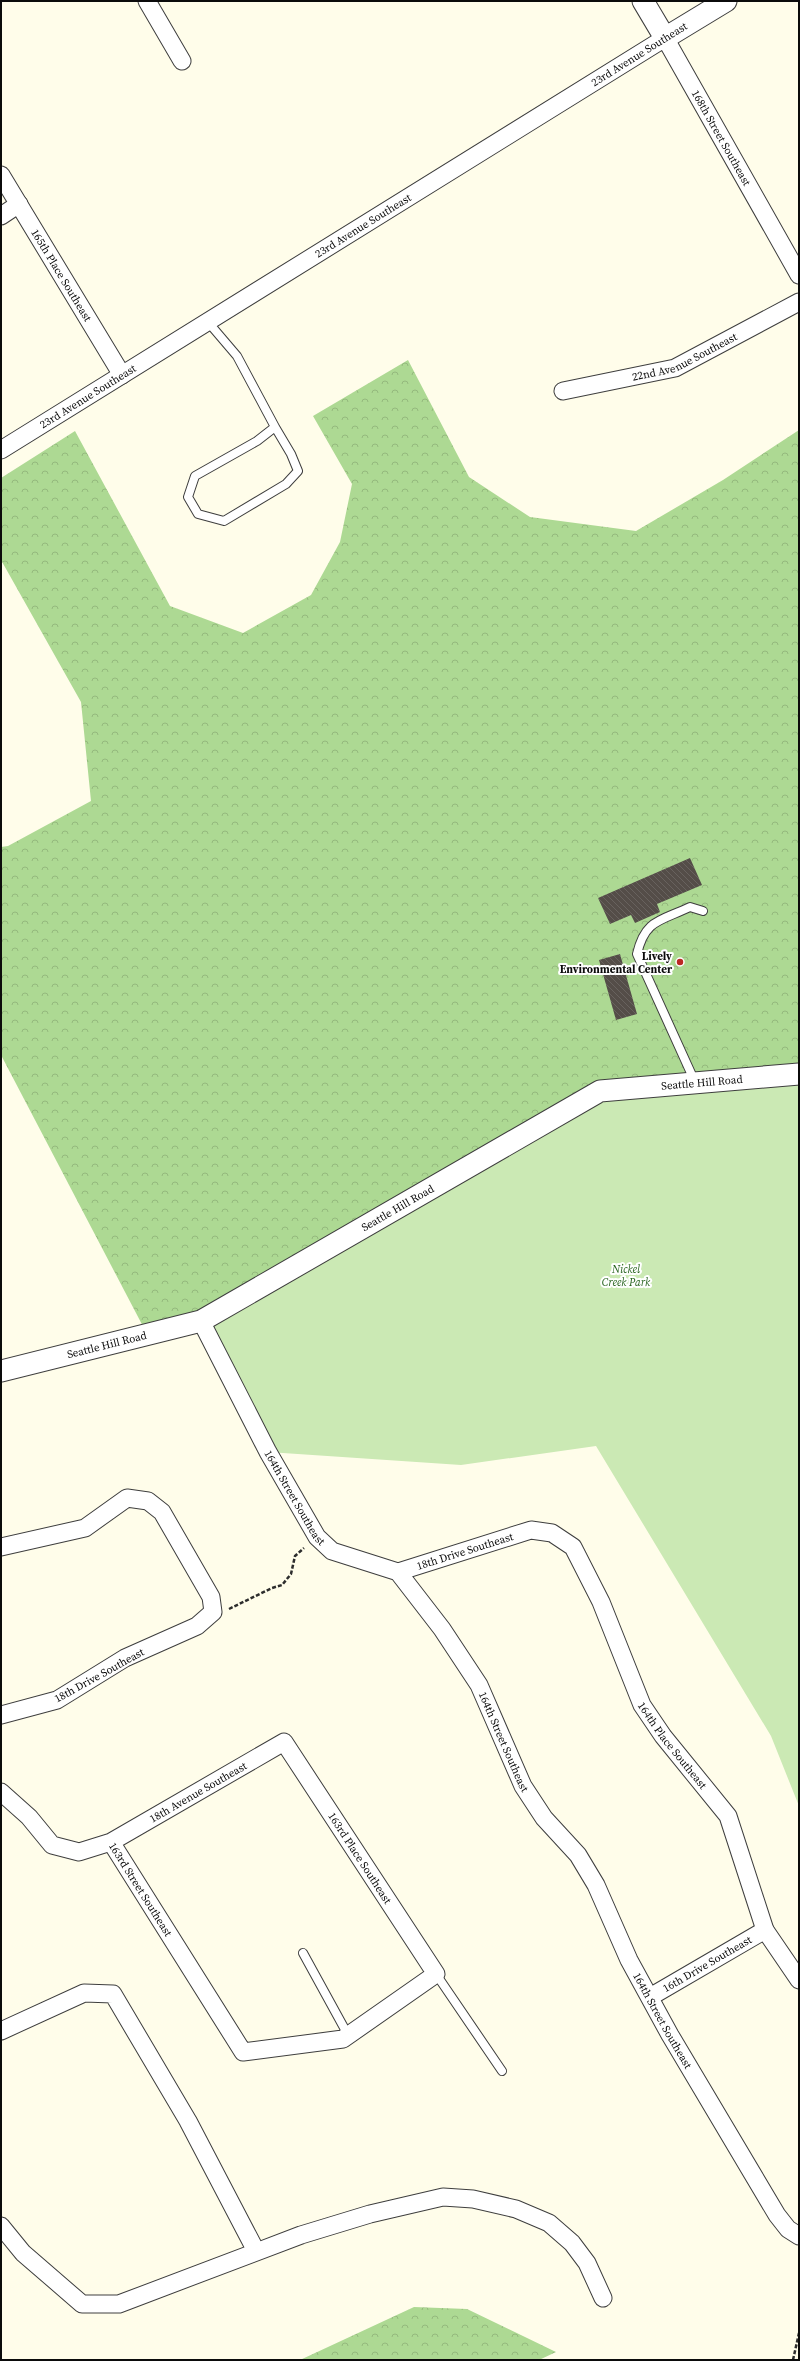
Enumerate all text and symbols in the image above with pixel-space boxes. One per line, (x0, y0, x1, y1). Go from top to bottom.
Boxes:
street label: 23rd Avenue Southeast (588, 19, 691, 90)
street label: 168th Street Southeast (688, 87, 754, 189)
street label: 23rd Avenue Southeast (312, 190, 415, 261)
street label: 165th Place Southeast (27, 226, 95, 325)
street label: 22nd Avenue Southeast (631, 329, 740, 385)
street label: 23rd Avenue Southeast (37, 361, 139, 432)
place label: Lively Environmental Center (560, 949, 673, 977)
marker: Lively Environmental Center (675, 957, 685, 967)
street label: Seattle Hill Road (661, 1072, 744, 1094)
street label: Seattle Hill Road (359, 1181, 438, 1235)
park label: Nickel Creek Park (602, 1262, 651, 1290)
street label: Seattle Hill Road (65, 1328, 149, 1362)
street label: 164th Street Southeast (260, 1448, 328, 1549)
street label: 18th Drive Southeast (415, 1529, 516, 1574)
street label: 18th Drive Southeast (52, 1644, 147, 1706)
street label: 164th Street Southeast (475, 1689, 532, 1795)
street label: 164th Place Southeast (634, 1699, 710, 1793)
street label: 18th Avenue Southeast (147, 1758, 250, 1826)
street label: 163rd Place Southeast (324, 1810, 395, 1907)
street label: 163rd Street Southeast (105, 1840, 176, 1940)
street label: 16th Drive Southeast (660, 1932, 755, 1996)
street label: 164th Street Southeast (629, 1970, 696, 2072)

